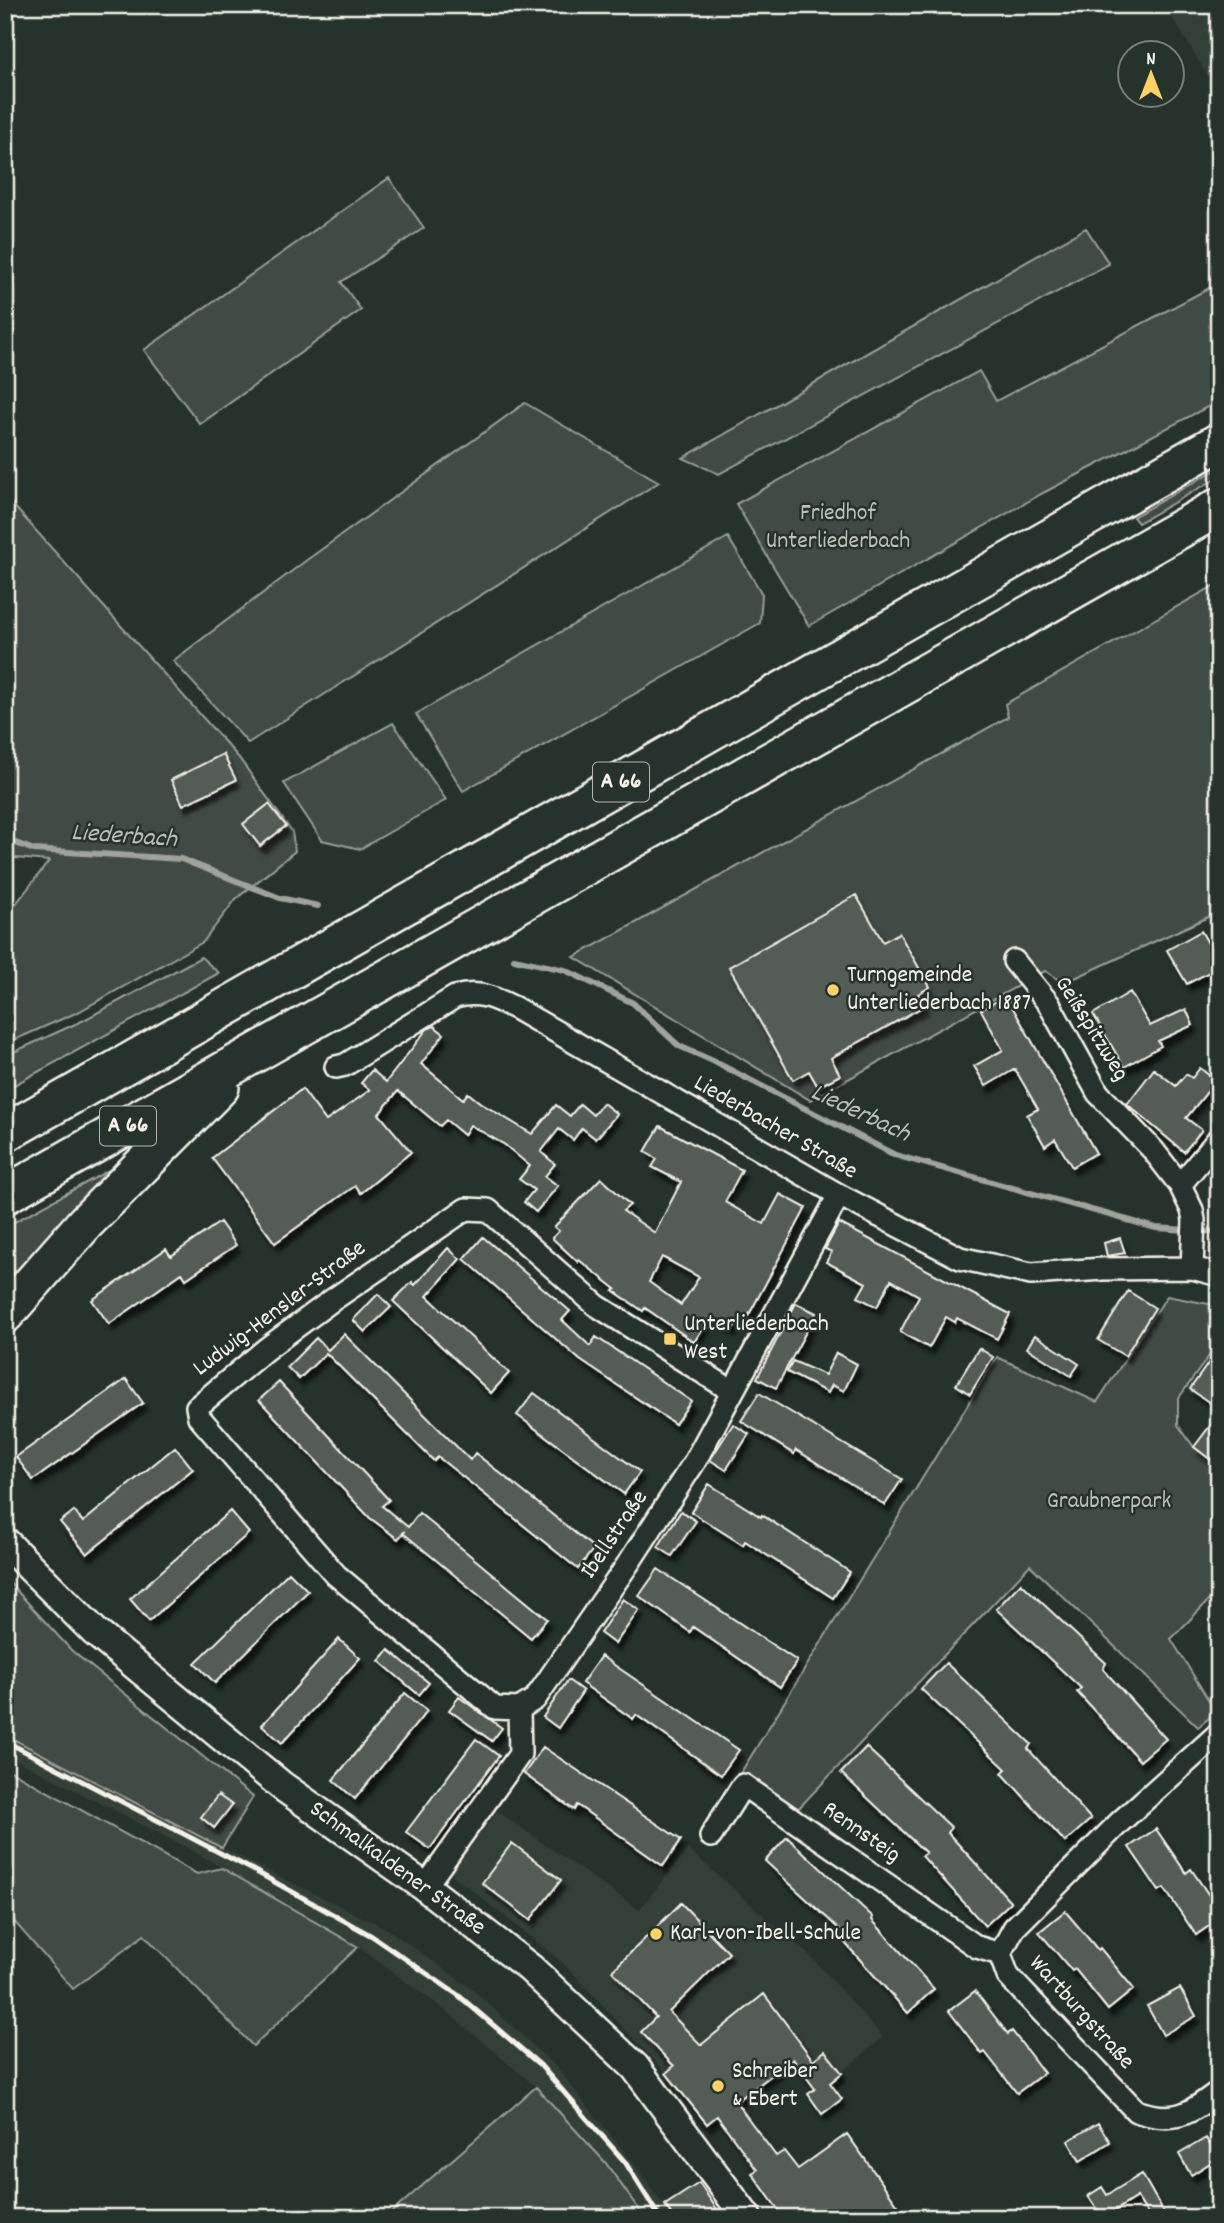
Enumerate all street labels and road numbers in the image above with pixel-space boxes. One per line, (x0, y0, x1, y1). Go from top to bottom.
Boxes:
road number: A 66 (593, 762, 649, 802)
street label: Geißspitzweg (1045, 970, 1137, 1088)
street label: Liederbacher Straße (687, 1067, 863, 1189)
road number: A 66 (100, 1106, 156, 1146)
street label: Ludwig-Hensler-Straße (186, 1233, 374, 1385)
street label: Ibellstraße (573, 1484, 657, 1586)
street label: Schmalkaldener Straße (302, 1793, 492, 1945)
street label: Rennsteig (815, 1794, 907, 1872)
street label: Wartburgstraße (1020, 1948, 1142, 2078)

